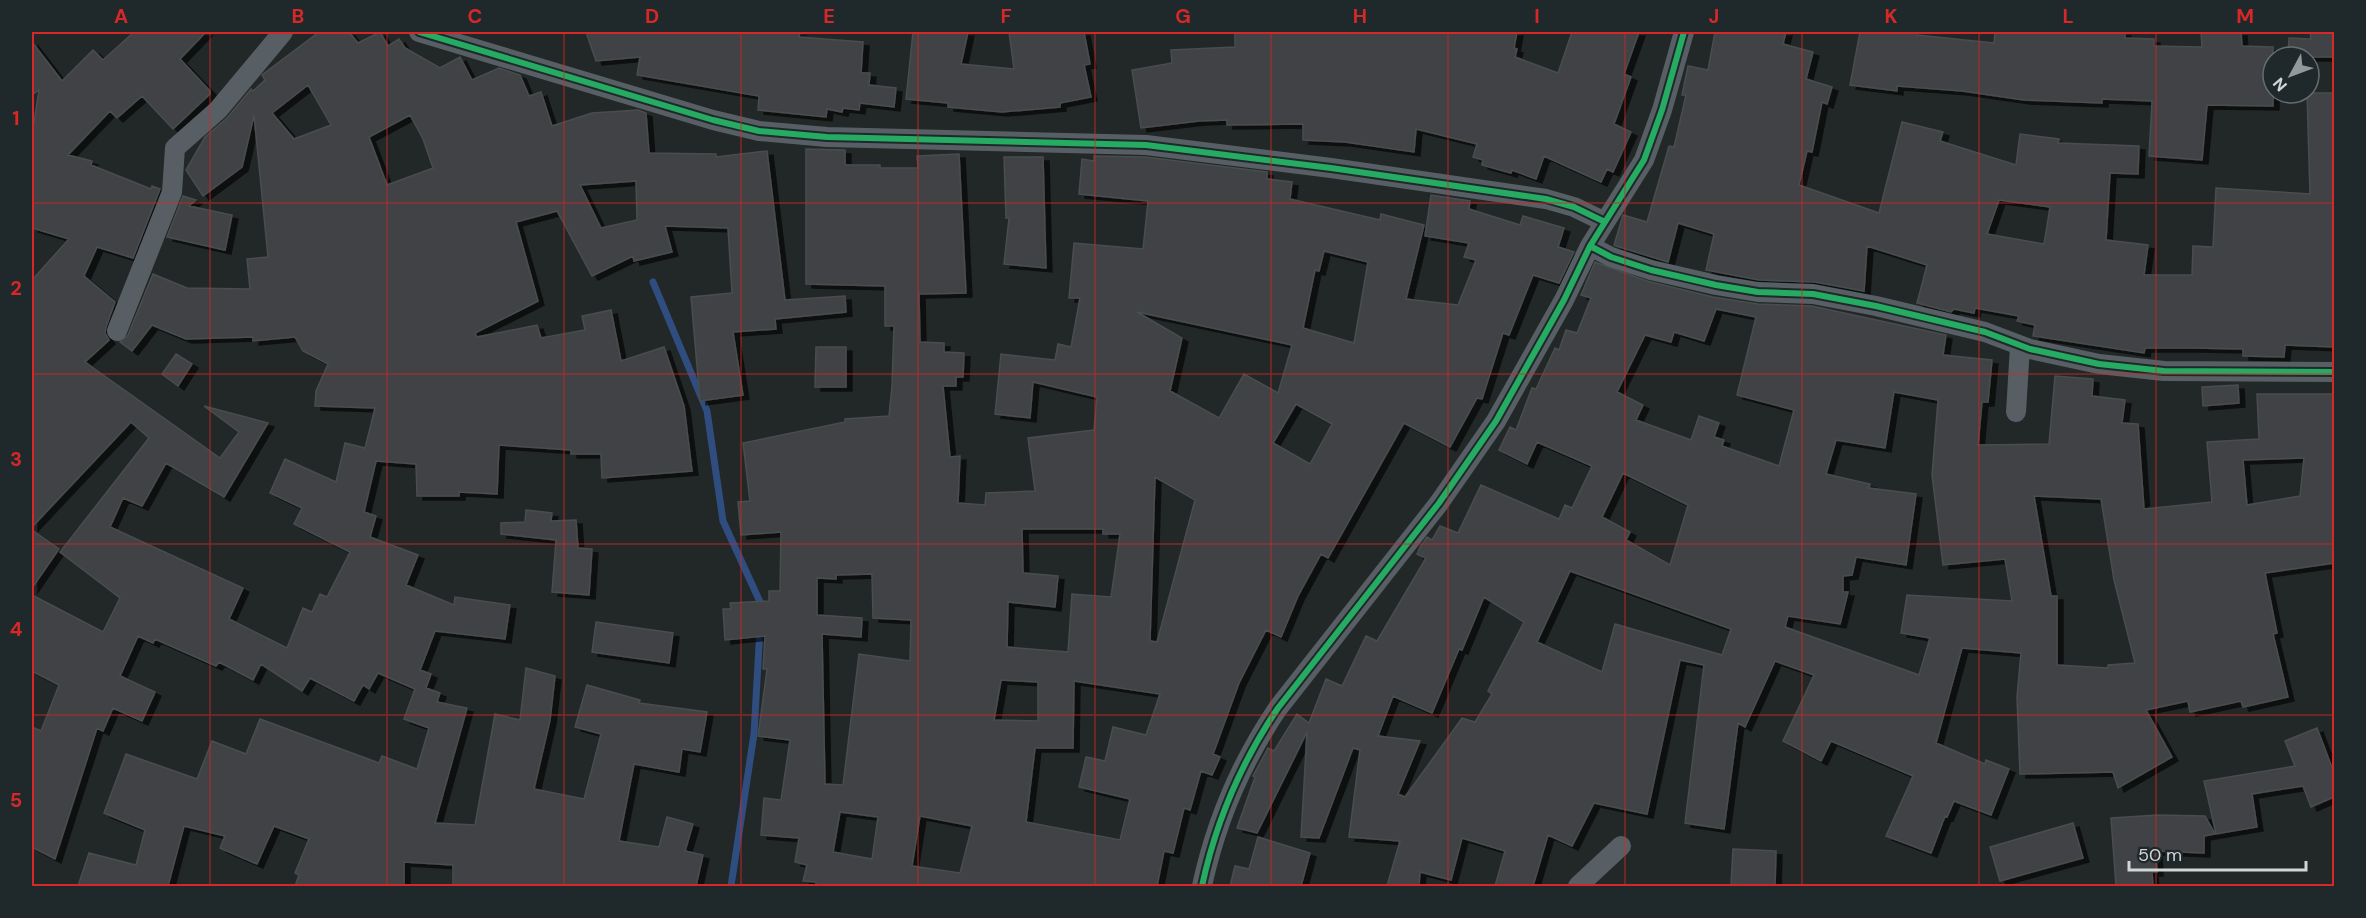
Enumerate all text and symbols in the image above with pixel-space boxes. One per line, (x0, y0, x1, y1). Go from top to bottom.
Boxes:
text: A (114, 3, 128, 29)
text: B (292, 3, 304, 29)
text: C (468, 3, 482, 29)
text: D (645, 3, 659, 29)
text: E (823, 3, 835, 29)
text: F (1000, 3, 1012, 29)
text: G (1175, 3, 1191, 29)
text: H (1353, 3, 1367, 29)
text: I (1534, 3, 1540, 29)
text: J (1709, 3, 1719, 29)
text: K (1884, 3, 1898, 29)
text: L (2062, 3, 2074, 29)
text: M (2236, 3, 2254, 29)
north arrow (2261, 45, 2321, 105)
text: N (2268, 73, 2292, 96)
text: 1 (12, 105, 20, 131)
text: 2 (10, 275, 22, 301)
text: 3 (10, 446, 22, 472)
text: 4 (10, 616, 23, 642)
text: 5 (10, 787, 22, 813)
scale bar (2129, 834, 2306, 872)
text: 50 m (2138, 843, 2182, 867)

